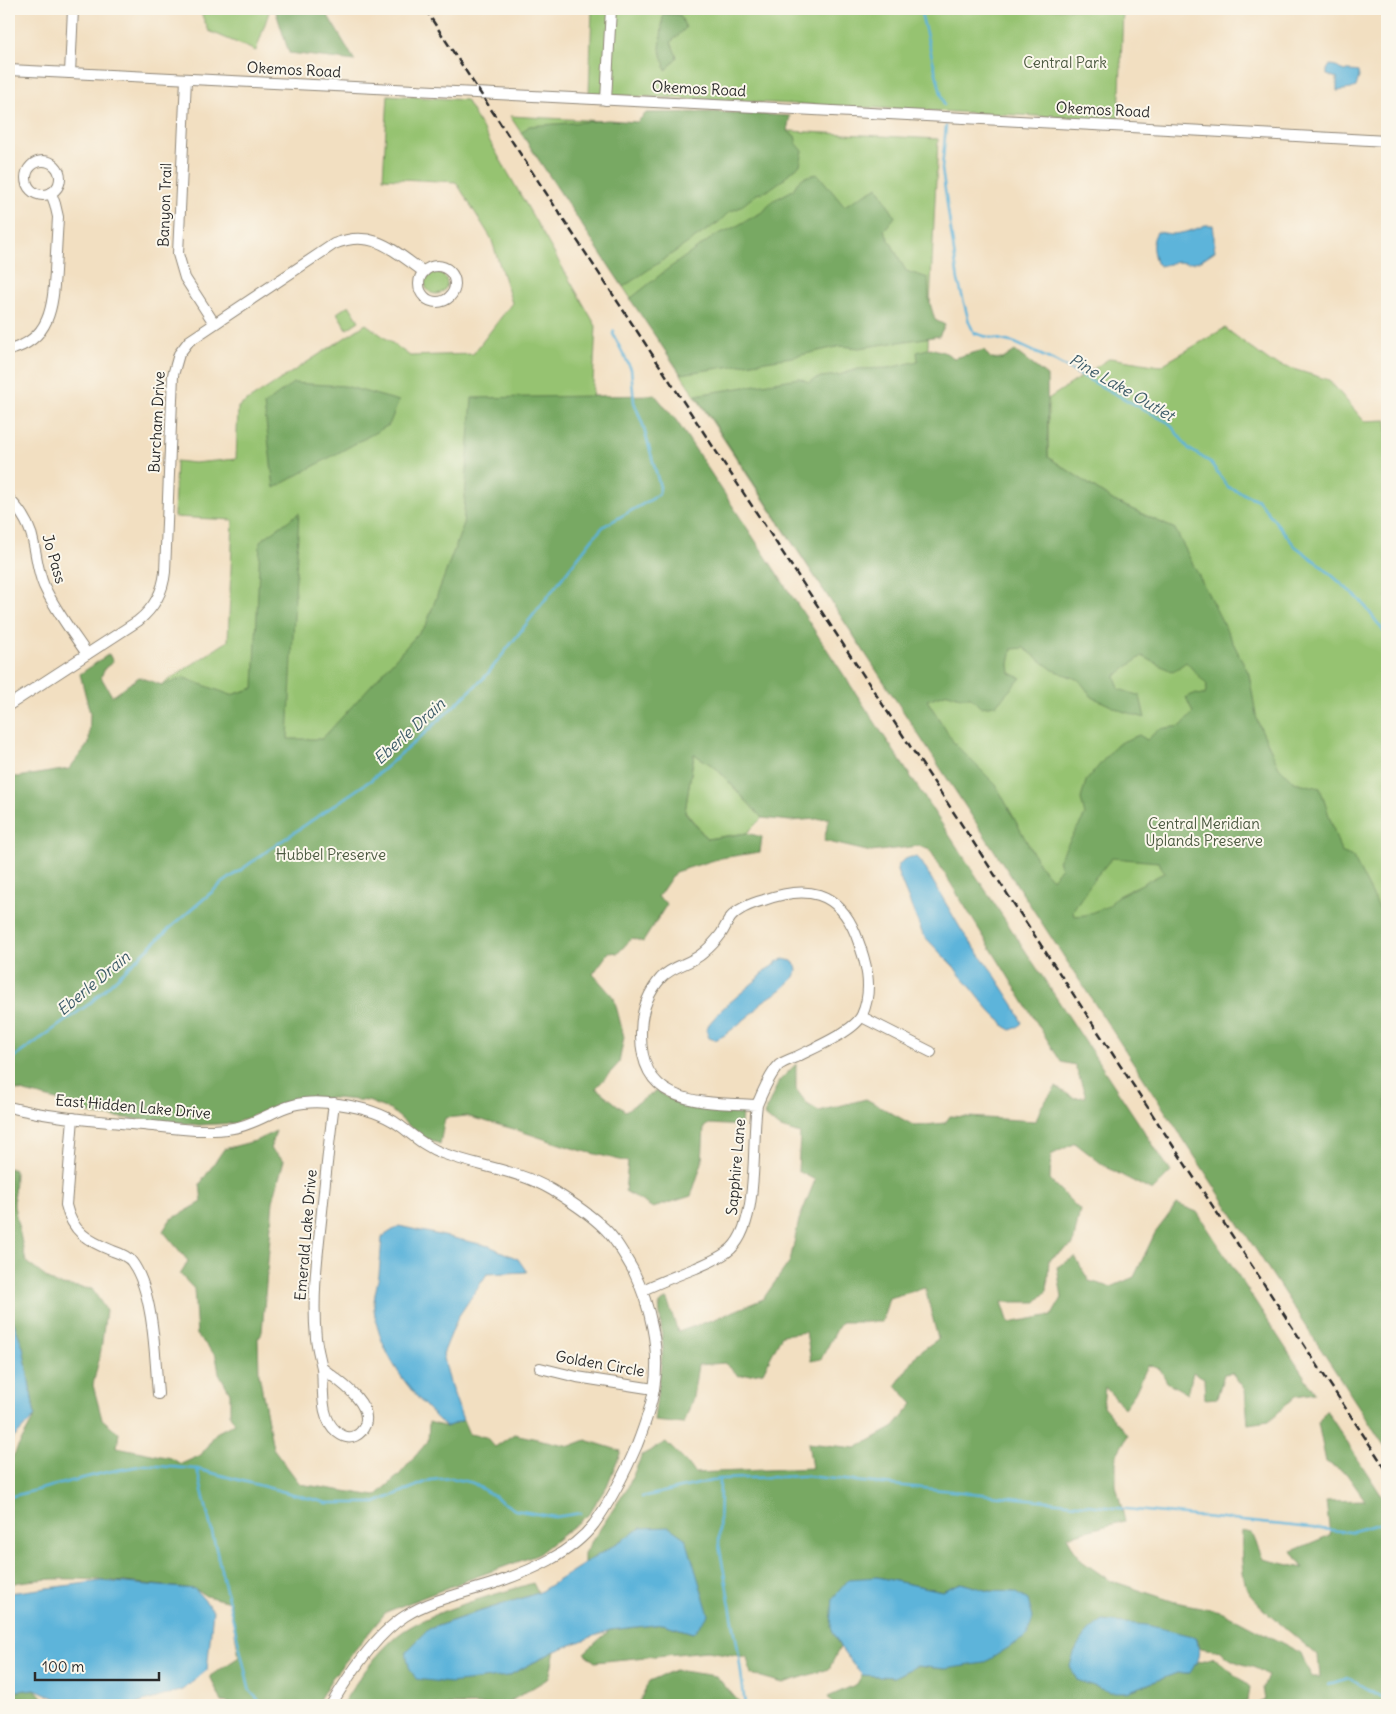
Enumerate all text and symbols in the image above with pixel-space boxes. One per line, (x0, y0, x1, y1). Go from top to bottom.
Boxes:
park label: Central Park (1023, 53, 1107, 72)
street label: Okemos Road (246, 58, 342, 81)
street label: Okemos Road (651, 77, 747, 100)
street label: Okemos Road (1055, 98, 1151, 121)
street label: Banyon Trail (154, 163, 175, 247)
water label: Pine Lake Outlet (1066, 349, 1180, 426)
street label: Burcham Drive (144, 371, 169, 473)
street label: Jo Pass (38, 532, 71, 586)
water label: Eberle Drain (369, 693, 449, 768)
park label: Central Meridian Uplands Preserve (1145, 814, 1263, 850)
park label: Hubbel Preserve (276, 845, 386, 864)
water label: Eberle Drain (52, 946, 134, 1019)
street label: East Hidden Lake Drive (55, 1090, 212, 1123)
street label: Sapphire Lane (722, 1118, 749, 1216)
street label: Emerald Lake Drive (290, 1169, 321, 1301)
street label: Golden Circle (554, 1346, 646, 1381)
scale bar (35, 1649, 159, 1681)
text: 100 m (42, 1657, 84, 1676)

